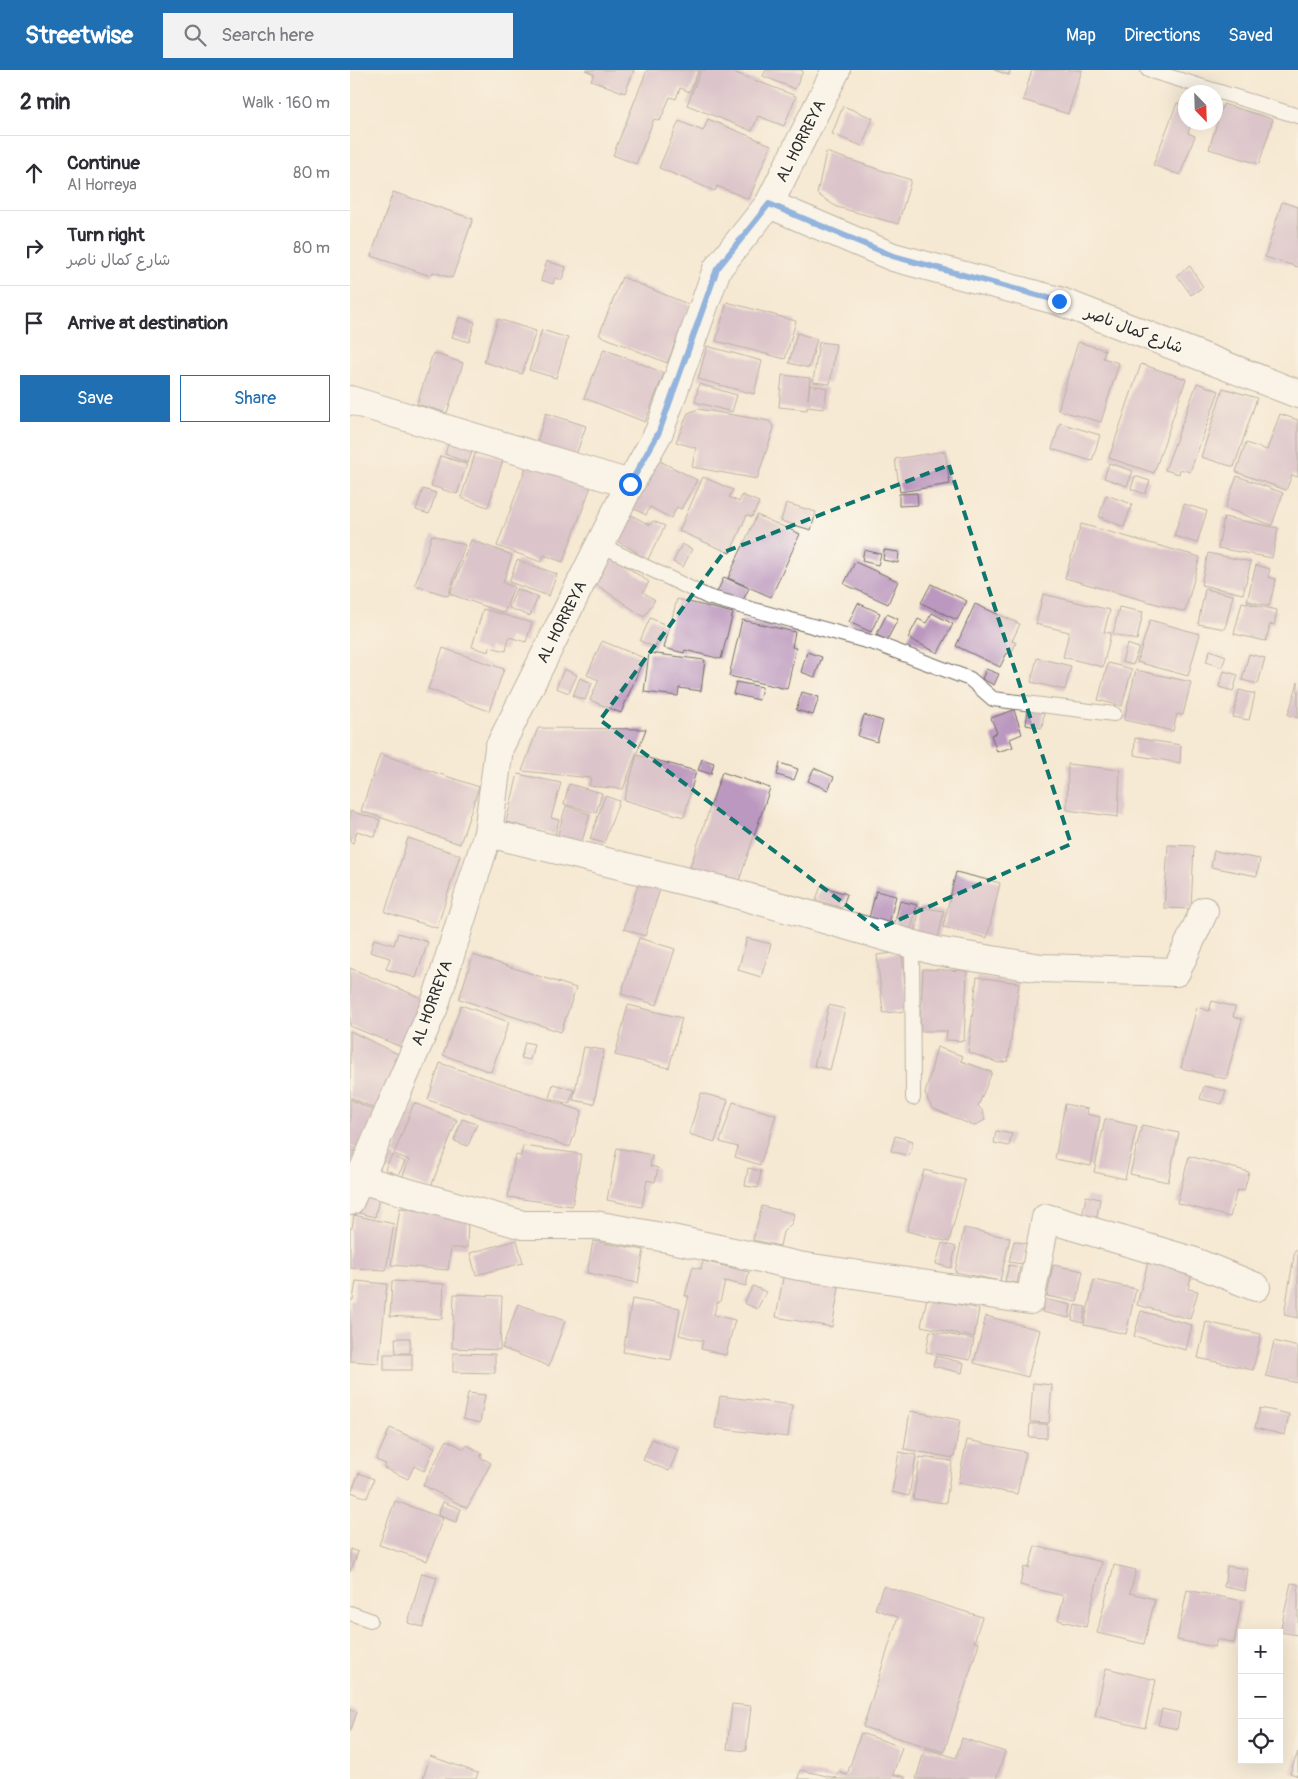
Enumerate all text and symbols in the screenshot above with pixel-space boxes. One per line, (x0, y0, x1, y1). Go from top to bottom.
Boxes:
search box (163, 13, 513, 58)
text: Streetwise (25, 21, 133, 50)
icon: search (181, 21, 209, 49)
text: Search here (221, 23, 314, 47)
text: Map (1066, 24, 1096, 47)
text: Directions (1124, 24, 1200, 47)
text: Saved (1228, 24, 1273, 47)
north arrow (1178, 85, 1223, 130)
text: 2 min (20, 89, 70, 116)
text: Walk · 160 m (242, 93, 330, 113)
street label: AL HORREYA (772, 96, 830, 186)
text: Continue (67, 151, 140, 175)
icon: ahead (20, 159, 48, 187)
text: 80 m (293, 163, 330, 183)
text: Al Horreya (67, 175, 137, 195)
text: Turn right (67, 223, 145, 247)
icon: right (20, 234, 48, 262)
text: 80 m (293, 238, 330, 258)
text: شارع كمال ناصر (67, 250, 170, 270)
route end (1048, 290, 1071, 313)
street label: شارع كمال ناصر (1080, 301, 1186, 359)
icon: arrive (20, 309, 48, 337)
text: Arrive at destination (67, 311, 228, 335)
button: Save (20, 375, 170, 422)
button: Share (180, 375, 330, 422)
route start (619, 473, 642, 496)
street label: AL HORREYA (533, 577, 591, 667)
street label: AL HORREYA (407, 957, 457, 1049)
map controls (1238, 1629, 1283, 1764)
button: + (1238, 1629, 1283, 1674)
button: − (1238, 1674, 1283, 1719)
button: locate (1238, 1719, 1283, 1764)

